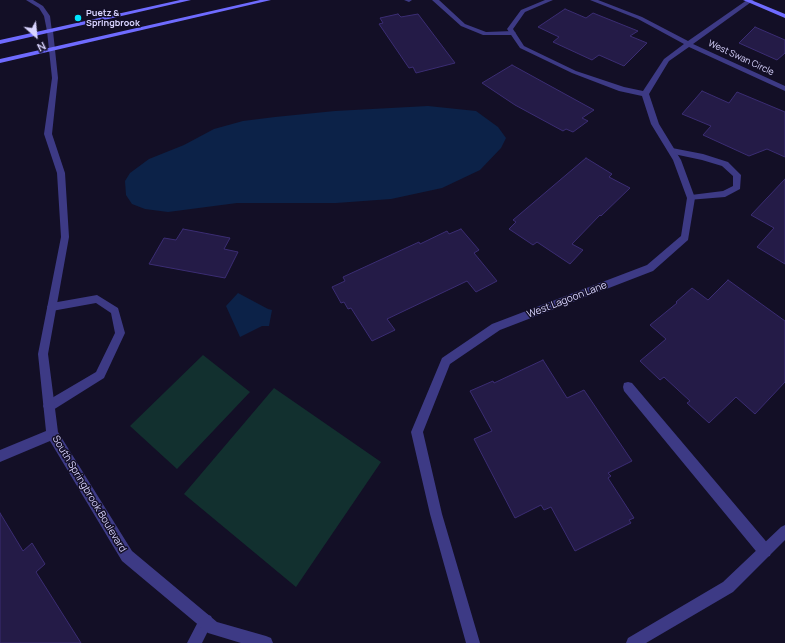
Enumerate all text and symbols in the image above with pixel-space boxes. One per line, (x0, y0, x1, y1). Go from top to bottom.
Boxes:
place label: Puetz & Springbrook (86, 8, 140, 29)
marker: Puetz & Springbrook (73, 13, 83, 23)
north arrow (16, 16, 56, 56)
street label: West Swan Circle (706, 38, 776, 78)
text: N (35, 39, 49, 56)
street label: West Lagoon Lane (525, 279, 609, 321)
street label: South Springbrook Boulevard (49, 434, 129, 554)

